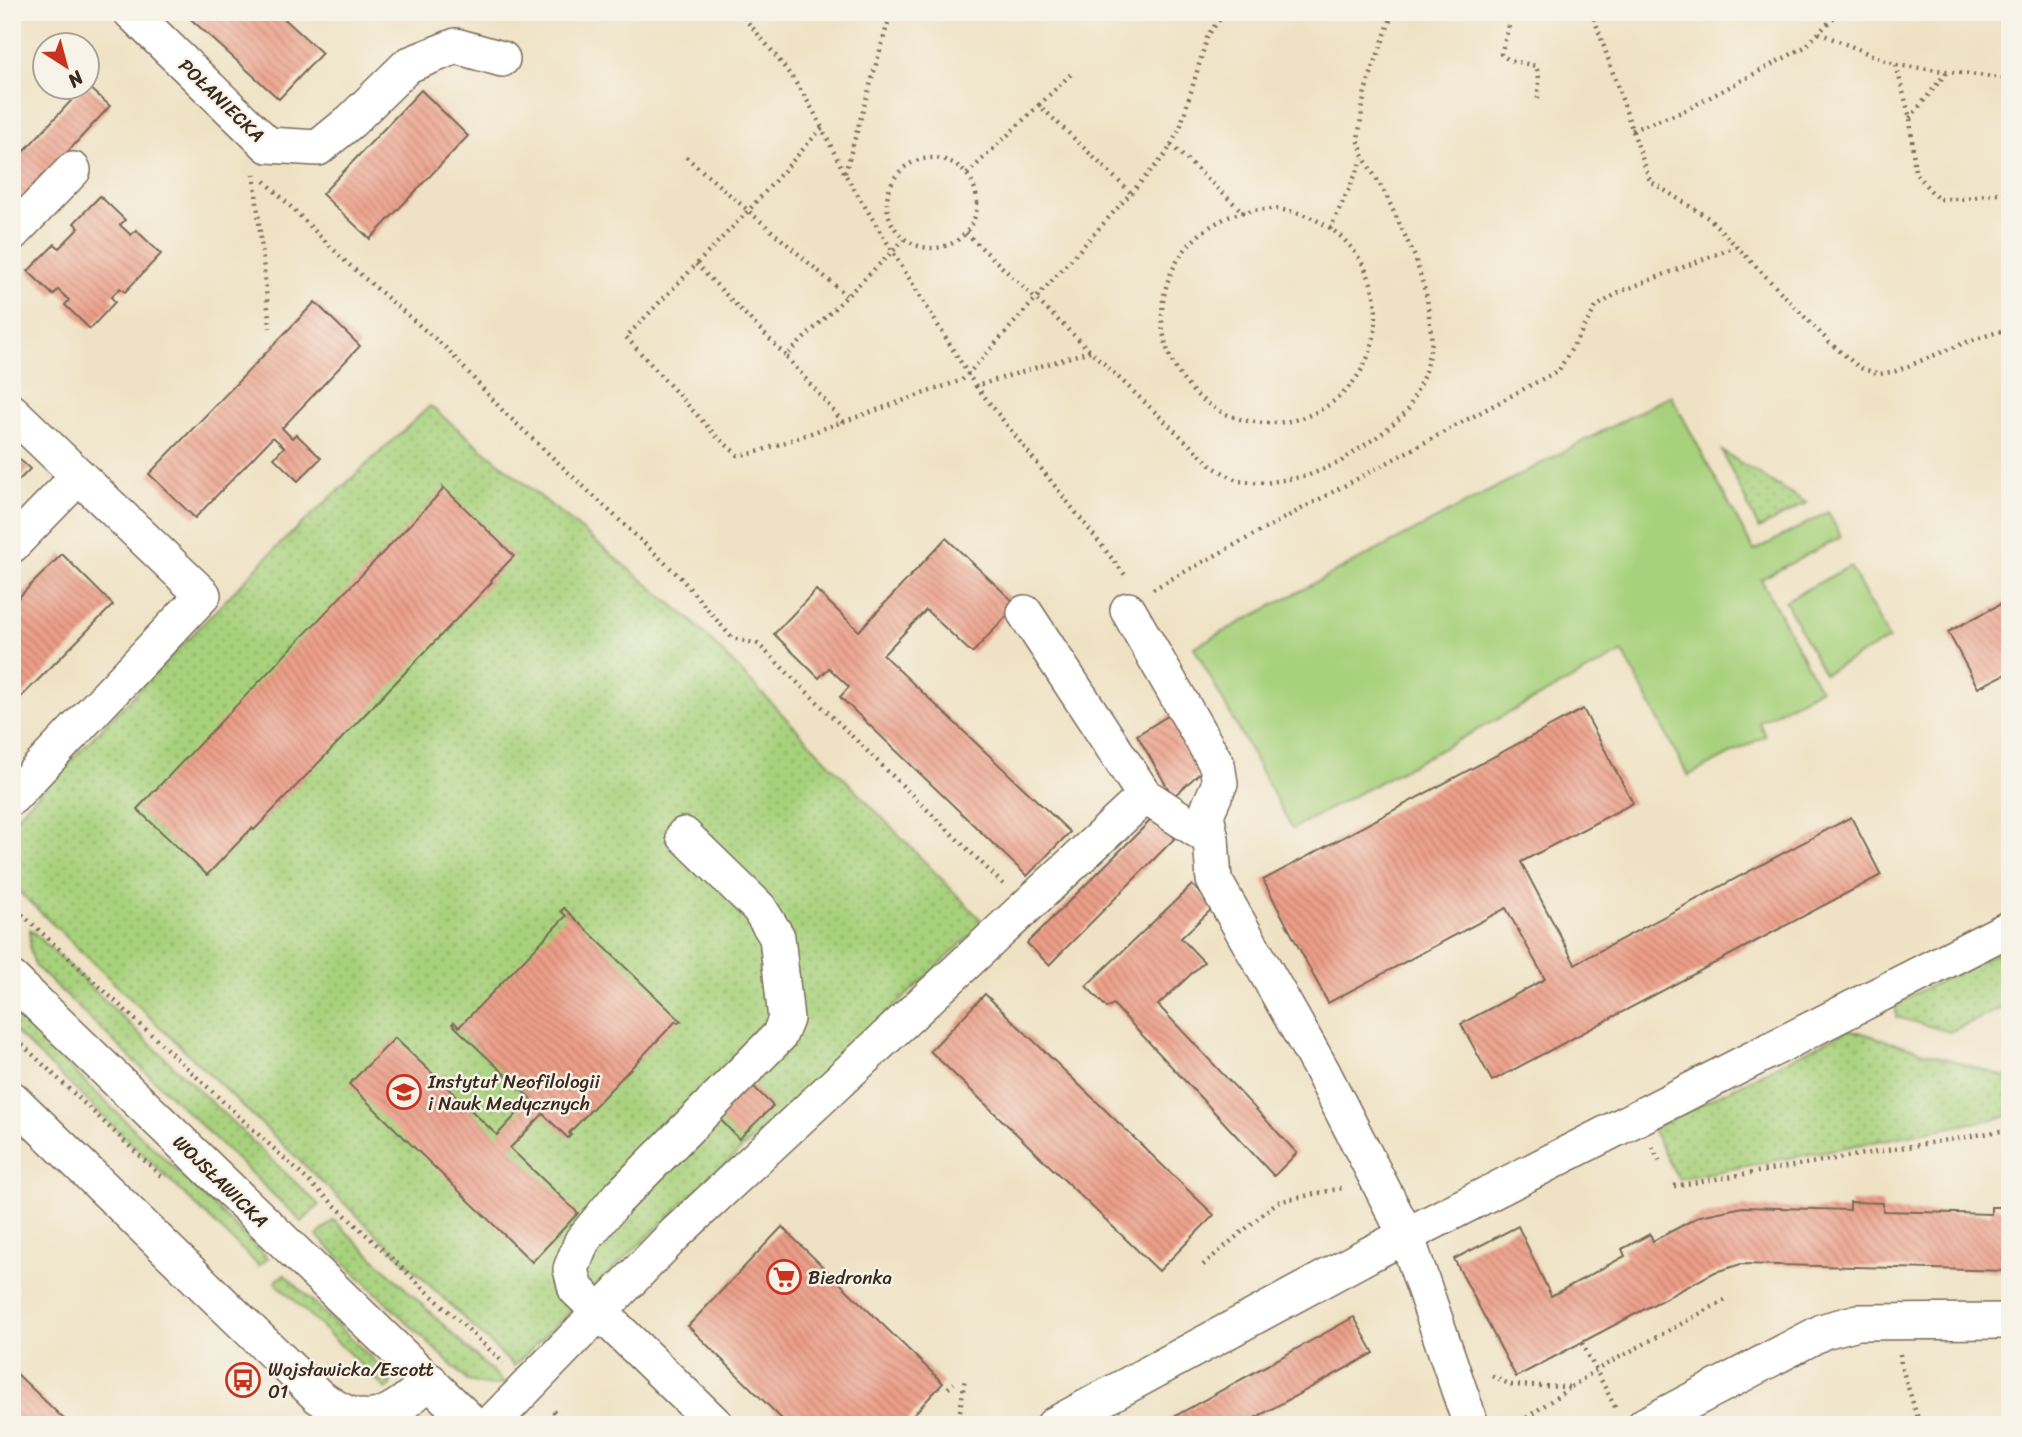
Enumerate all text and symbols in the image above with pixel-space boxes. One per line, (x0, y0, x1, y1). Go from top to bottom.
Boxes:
north arrow (32, 32, 102, 102)
street label: POŁANIECKA (171, 50, 273, 150)
text: N (60, 62, 92, 97)
place label: Instytut Neofilologii i Nauk Medycznych (427, 1065, 600, 1120)
school or university icon: Instytut Neofilologii i Nauk Medycznych (385, 1073, 423, 1111)
street label: WOJSŁAWICKA (165, 1127, 277, 1236)
supermarket icon: Biedronka (765, 1258, 803, 1296)
place label: Biedronka (808, 1261, 893, 1294)
place label: Wojsławicka/Escott 01 (268, 1353, 434, 1408)
bus stop icon: Wojsławicka/Escott 01 (224, 1361, 262, 1399)

